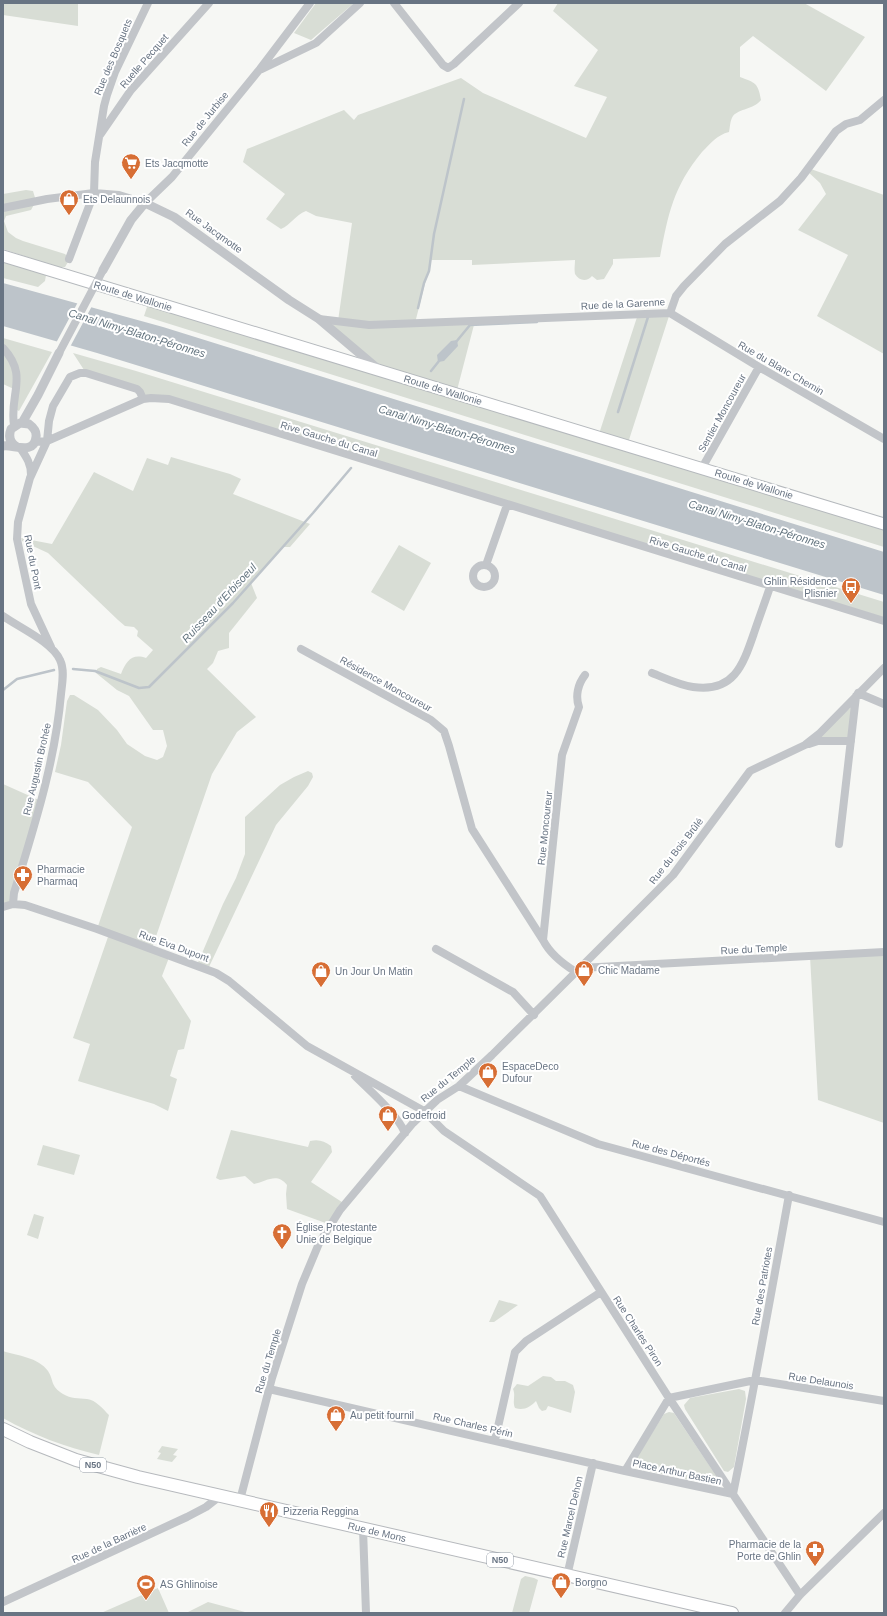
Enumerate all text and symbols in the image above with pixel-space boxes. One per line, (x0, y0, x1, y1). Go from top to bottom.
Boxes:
street label: Rue des Bosquets (92, 17, 134, 97)
street label: Ruelle Pecquet (118, 32, 171, 90)
street label: Rue de Jurbise (180, 89, 231, 149)
supermarket icon: Ets Jacqmotte (120, 152, 142, 180)
place label: Ets Jacqmotte (145, 158, 209, 169)
shop icon: Ets Delaunnois (58, 188, 80, 216)
place label: Ets Delaunnois (83, 194, 150, 205)
street label: Rue Jacqmotte (184, 207, 245, 255)
street label: Route de Wallonie (92, 279, 174, 313)
street label: Rue de la Garenne (581, 296, 666, 312)
water label: Canal Nimy-Blaton-Péronnes (67, 306, 207, 360)
street label: Rue du Blanc Chemin (736, 339, 826, 397)
street label: Sentier Moncoureur (696, 371, 748, 454)
street label: Route de Wallonie (402, 373, 484, 407)
water label: Canal Nimy-Blaton-Péronnes (377, 402, 517, 456)
street label: Rive Gauche du Canal (279, 419, 379, 459)
street label: Route de Wallonie (713, 467, 795, 501)
water label: Canal Nimy-Blaton-Péronnes (687, 497, 827, 551)
street label: Rue du Pont (22, 534, 44, 591)
street label: Rive Gauche du Canal (648, 534, 748, 574)
water label: Ruisseau d'Erbisoeul (179, 561, 259, 645)
place label: Ghlin Résidence Plisnier (764, 576, 838, 599)
bus stop icon: Ghlin Résidence Plisnier (840, 576, 862, 604)
street label: Résidence Moncoureur (338, 654, 434, 714)
street label: Rue Augustin Brohée (21, 721, 53, 816)
street label: Rue Moncoureur (536, 790, 554, 866)
street label: Rue du Bois Brûlé (647, 816, 705, 886)
pharmacy icon: Pharmacie Pharmaq (12, 864, 34, 892)
place label: Pharmacie Pharmaq (37, 864, 85, 887)
street label: Rue Eva Dupont (138, 928, 211, 964)
street label: Rue du Temple (720, 942, 788, 956)
shop icon: Chic Madame (573, 959, 595, 987)
shop icon: Un Jour Un Matin (310, 960, 332, 988)
place label: Chic Madame (598, 965, 660, 976)
place label: Un Jour Un Matin (335, 966, 413, 977)
street label: Rue du Temple (418, 1053, 478, 1104)
shop icon: EspaceDeco Dufour (477, 1061, 499, 1089)
place label: EspaceDeco Dufour (502, 1061, 559, 1084)
shop icon: Godefroid (377, 1104, 399, 1132)
place label: Godefroid (402, 1110, 446, 1121)
street label: Rue des Déportés (631, 1137, 711, 1169)
place label: Église Protestante Unie de Belgique (296, 1221, 378, 1245)
church icon: Église Protestante Unie de Belgique (271, 1222, 293, 1250)
street label: Rue des Patriotes (750, 1246, 774, 1326)
street label: Rue Charles Piron (611, 1294, 665, 1368)
street label: Rue du Temple (253, 1327, 283, 1395)
street label: Rue Delaunois (788, 1370, 854, 1392)
shop icon: Au petit fournil (325, 1404, 347, 1432)
place label: Au petit fournil (350, 1410, 414, 1421)
street label: Rue Charles Périn (432, 1410, 514, 1440)
street label: Place Arthur Bastien (632, 1457, 722, 1487)
road number: N50 (80, 1458, 106, 1472)
street label: Rue Marcel Dehon (555, 1475, 585, 1559)
restaurant icon: Pizzeria Reggina (258, 1500, 280, 1528)
place label: Pizzeria Reggina (283, 1506, 359, 1517)
street label: Rue de Mons (347, 1520, 407, 1544)
street label: Rue de la Barrière (70, 1521, 148, 1565)
place label: Pharmacie de la Porte de Ghlin (729, 1539, 801, 1562)
pharmacy icon: Pharmacie de la Porte de Ghlin (804, 1539, 826, 1567)
road number: N50 (487, 1553, 513, 1567)
shop icon: Borgno (550, 1571, 572, 1599)
sports icon: AS Ghlinoise (135, 1573, 157, 1601)
place label: Borgno (575, 1577, 608, 1588)
place label: AS Ghlinoise (160, 1579, 218, 1590)

